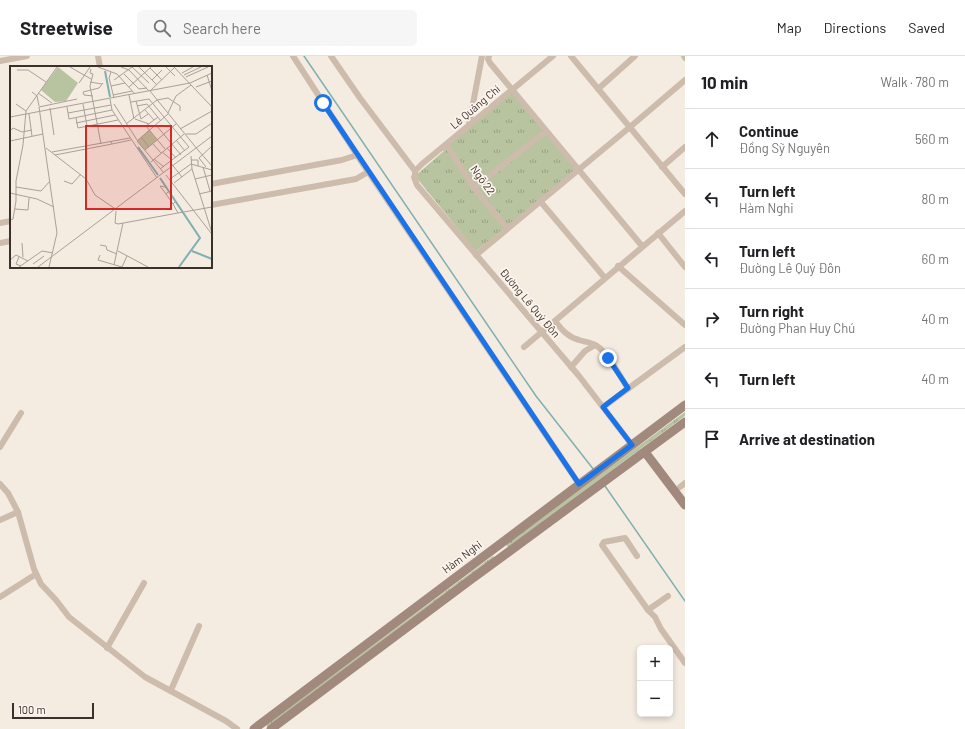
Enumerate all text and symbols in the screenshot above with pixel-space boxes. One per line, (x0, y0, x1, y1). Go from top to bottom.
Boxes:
search box (137, 10, 417, 46)
text: Streetwise (20, 16, 113, 39)
icon: search (151, 17, 173, 39)
text: Search here (183, 19, 261, 37)
text: Map (777, 19, 802, 36)
text: Directions (824, 19, 886, 36)
text: Saved (908, 19, 945, 36)
inset map (10, 66, 212, 268)
text: 10 min (701, 72, 748, 92)
text: Walk · 780 m (881, 74, 949, 90)
street label: Lê Quảng Chí (447, 82, 503, 131)
route start (314, 94, 332, 112)
text: Continue (739, 122, 799, 140)
icon: ahead (701, 128, 723, 150)
text: 560 m (915, 131, 949, 147)
text: Đồng Sỹ Nguyên (739, 140, 830, 156)
street label: Ngõ 22 (468, 162, 498, 197)
text: Turn left (739, 182, 795, 200)
icon: left (701, 188, 723, 210)
text: 80 m (922, 191, 949, 207)
text: Hàm Nghi (739, 200, 794, 216)
text: Turn left (739, 242, 795, 260)
icon: left (701, 248, 723, 270)
text: 60 m (922, 251, 949, 267)
text: Đường Lê Quý Đôn (739, 260, 841, 276)
street label: Đường Lê Quý Đôn (498, 265, 563, 340)
text: Turn right (739, 302, 804, 320)
icon: right (701, 308, 723, 330)
text: 40 m (921, 311, 949, 327)
text: Đường Phan Huy Chú (739, 320, 855, 336)
route end (599, 349, 617, 367)
icon: left (701, 368, 723, 390)
text: Turn left (739, 370, 795, 388)
text: 40 m (921, 371, 949, 387)
icon: arrive (701, 428, 723, 450)
text: Arrive at destination (739, 430, 875, 448)
street label: Hàm Nghi (439, 537, 484, 576)
map controls (637, 645, 673, 717)
button: + (637, 645, 673, 681)
button: − (637, 681, 673, 717)
scale bar (12, 701, 94, 720)
text: 100 m (18, 703, 46, 716)

